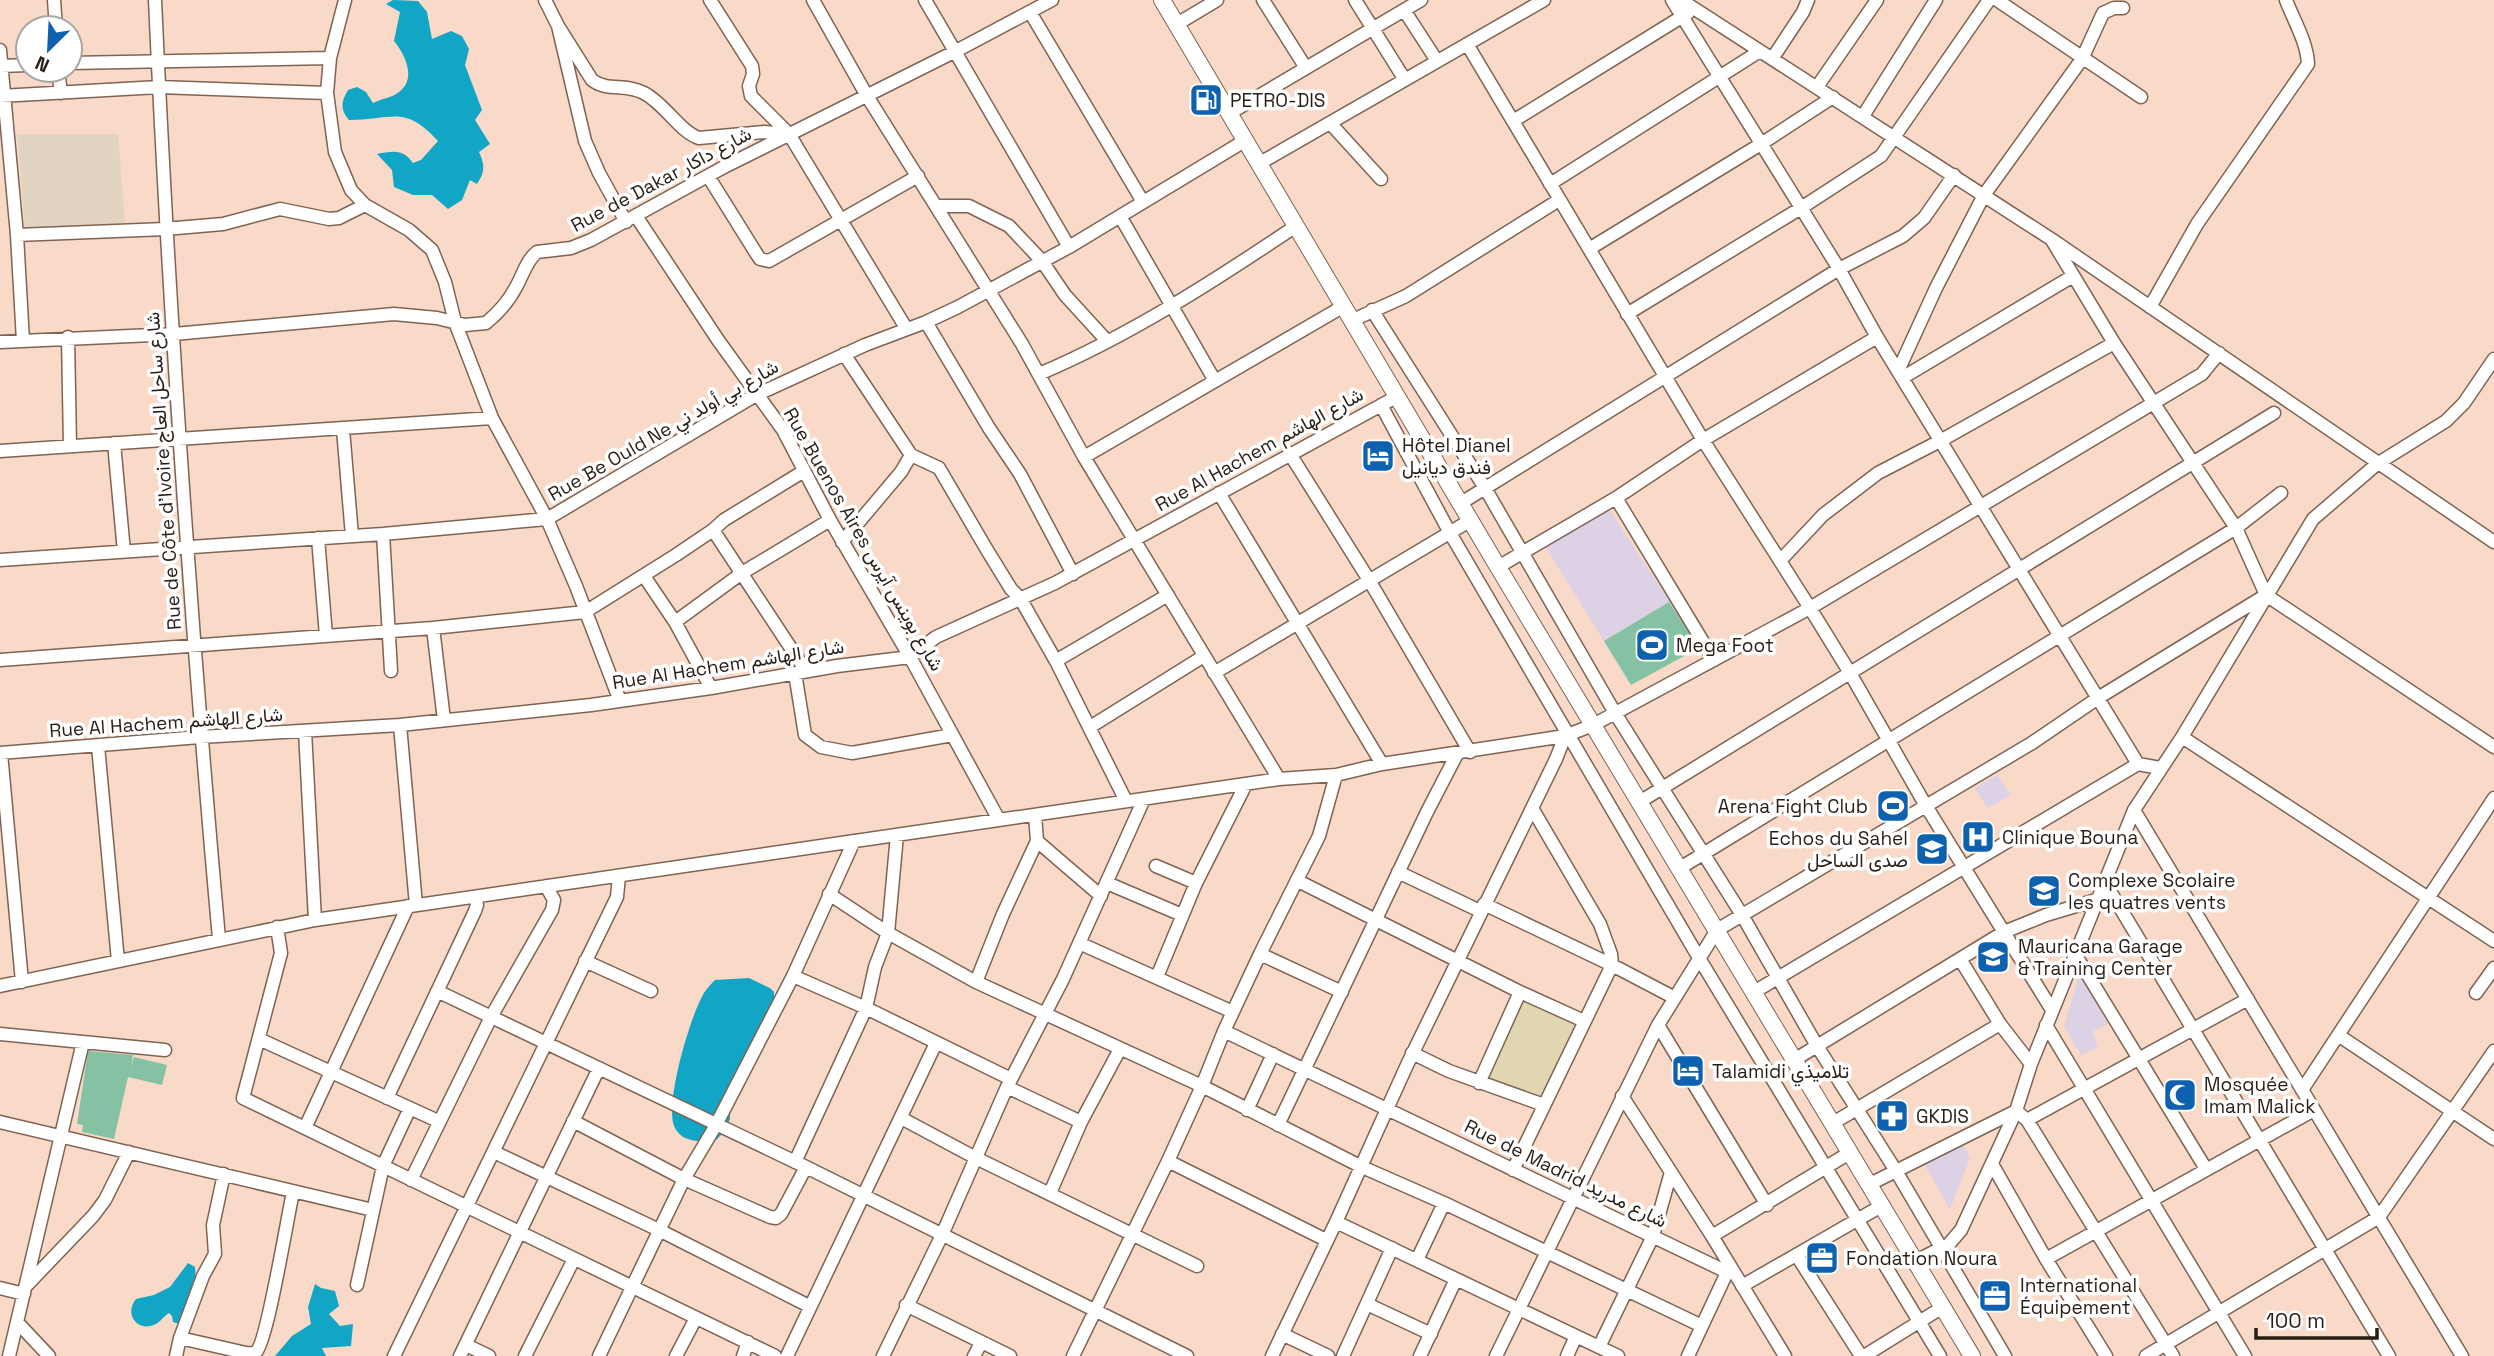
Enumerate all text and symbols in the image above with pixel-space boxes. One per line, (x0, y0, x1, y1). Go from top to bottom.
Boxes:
north arrow (14, 14, 84, 84)
text: N (31, 50, 53, 78)
fuel station icon: PETRO-DIS (1187, 81, 1225, 119)
place label: PETRO-DIS (1230, 88, 1326, 113)
street label: Rue de Dakar شارع داكار (567, 121, 756, 238)
street label: Rue de Côte d'Ivoire شارع ساحل العاج (140, 311, 187, 631)
street label: Rue Be Ould Ne شارع بي أولد ني (544, 354, 784, 509)
street label: Rue Al Hachem شارع الهاشم (1151, 382, 1368, 517)
street label: Rue Buenos Aires شارع بوينس آيرس (778, 403, 949, 675)
place label: Hôtel Dianel فندق ديانيل (1402, 433, 1511, 480)
hotel icon: Hôtel Dianel فندق ديانيل (1359, 437, 1397, 475)
sports icon: Mega Foot (1633, 626, 1671, 664)
place label: Mega Foot (1676, 633, 1774, 658)
street label: Rue Al Hachem شارع الهاشم (611, 634, 846, 695)
street label: Rue Al Hachem شارع الهاشم (48, 702, 284, 743)
sports icon: Arena Fight Club (1874, 787, 1912, 825)
place label: Arena Fight Club (1718, 794, 1868, 819)
hospital icon: Clinique Bouna (1959, 818, 1997, 856)
place label: Clinique Bouna (2002, 825, 2138, 850)
place label: Echos du Sahel صدى الساحل (1769, 826, 1908, 873)
school or university icon: Echos du Sahel صدى الساحل (1913, 830, 1951, 868)
place label: Complexe Scolaire les quatres vents (2068, 868, 2236, 915)
school or university icon: Complexe Scolaire les quatres vents (2025, 872, 2063, 910)
place label: Mauricana Garage & Training Center (2018, 934, 2183, 981)
school or university icon: Mauricana Garage & Training Center (1974, 938, 2012, 976)
hotel icon: Talamidi تلاميذي (1669, 1052, 1707, 1090)
place label: Talamidi تلاميذي (1712, 1059, 1849, 1087)
place label: Mosquée Imam Malick (2204, 1072, 2315, 1119)
mosque icon: Mosquée Imam Malick (2161, 1076, 2199, 1114)
pharmacy icon: GKDIS (1873, 1097, 1911, 1135)
place label: GKDIS (1916, 1104, 1969, 1129)
street label: Rue de Madrid شارع مدريد (1460, 1113, 1671, 1233)
office icon: Fondation Noura (1803, 1239, 1841, 1277)
place label: Fondation Noura (1846, 1246, 1998, 1271)
place label: International Équipement (2020, 1273, 2137, 1320)
office icon: International Équipement (1976, 1277, 2014, 1315)
scale bar (2256, 1296, 2377, 1340)
text: 100 m (2266, 1307, 2325, 1334)

